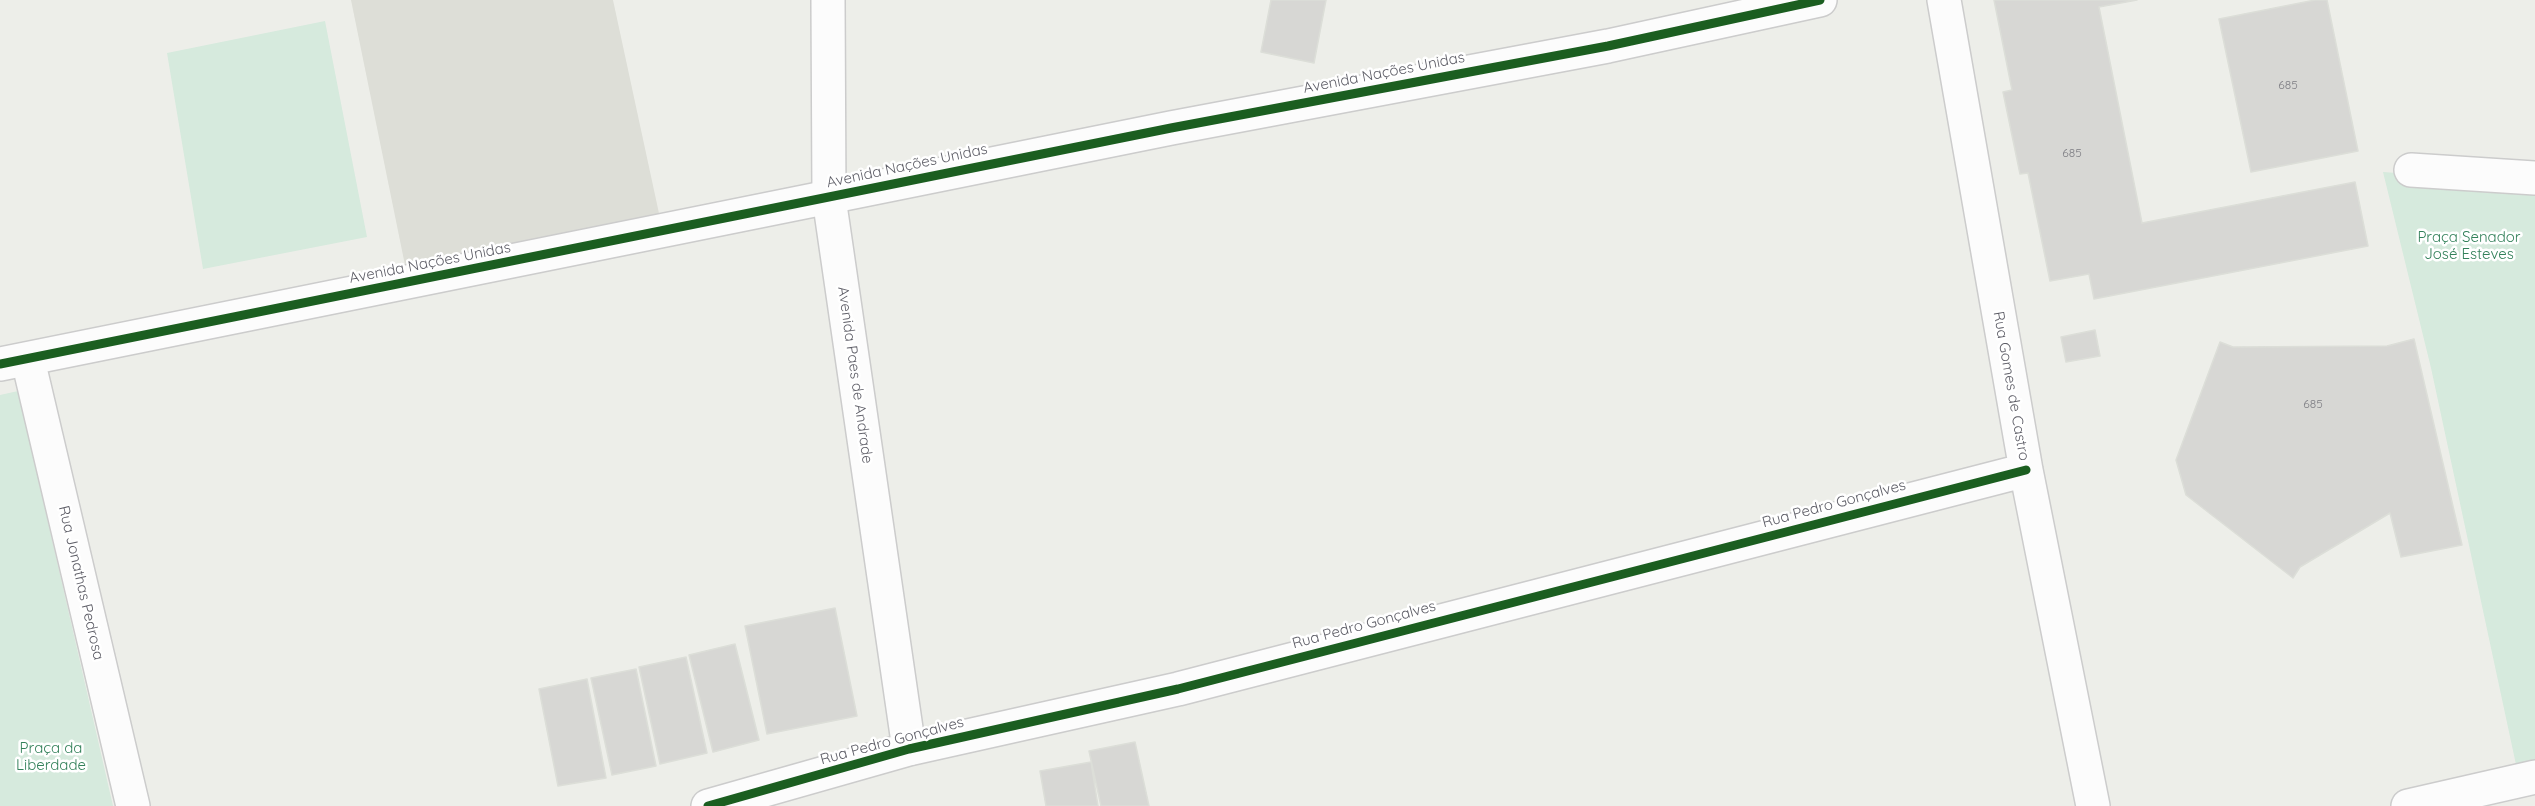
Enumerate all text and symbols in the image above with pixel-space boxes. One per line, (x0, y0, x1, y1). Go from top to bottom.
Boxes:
street label: Avenida Nações Unidas (1302, 49, 1466, 97)
house number: 685 (2278, 78, 2298, 92)
street label: Avenida Nações Unidas (825, 140, 989, 192)
house number: 685 (2062, 146, 2082, 160)
park label: Praça Senador José Esteves (2417, 228, 2521, 263)
street label: Avenida Nações Unidas (348, 239, 512, 287)
street label: Avenida Paes de Andrade (834, 285, 876, 465)
street label: Rua Gomes de Castro (1989, 310, 2033, 462)
house number: 685 (2303, 397, 2323, 411)
street label: Rua Pedro Gonçalves (1760, 476, 1908, 532)
street label: Rua Jonathas Pedrosa (54, 504, 108, 662)
street label: Rua Pedro Gonçalves (1290, 597, 1438, 653)
street label: Rua Pedro Gonçalves (818, 713, 966, 769)
park label: Praça da Liberdade (16, 739, 86, 774)

